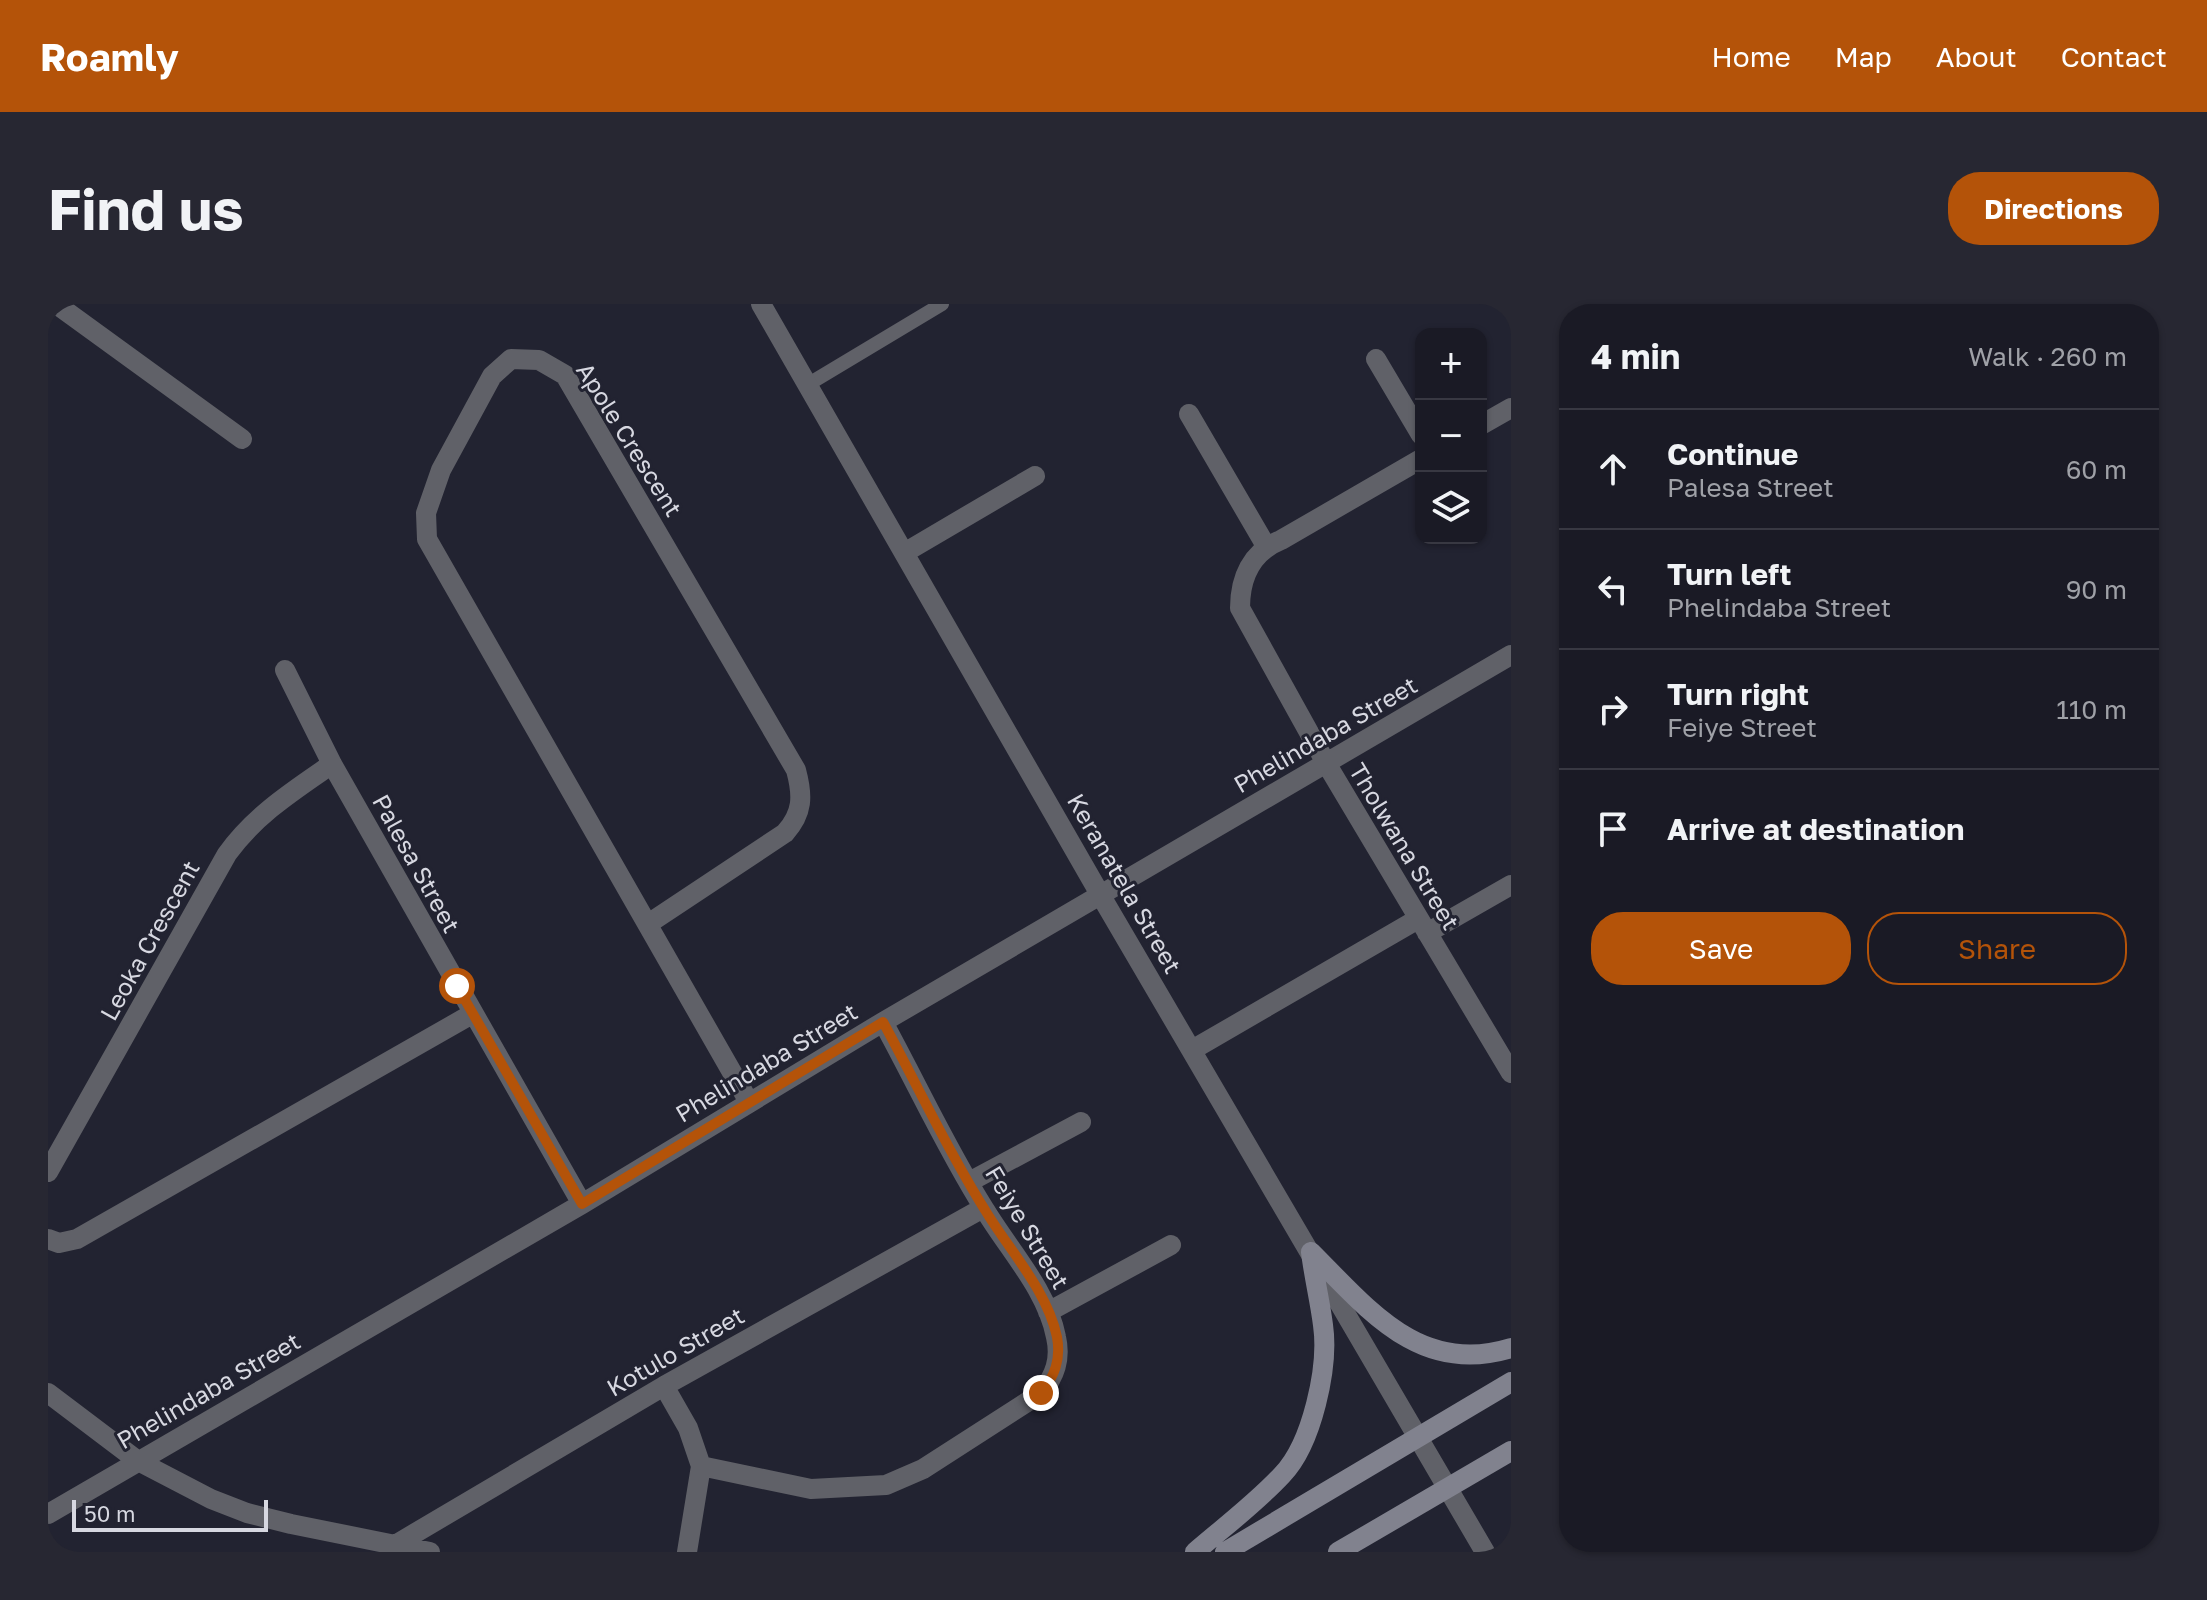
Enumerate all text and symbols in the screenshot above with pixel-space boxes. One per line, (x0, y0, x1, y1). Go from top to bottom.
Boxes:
text: Roamly (40, 34, 179, 79)
text: Home (1712, 40, 1791, 73)
text: Map (1835, 40, 1892, 73)
text: About (1936, 40, 2017, 73)
text: Contact (2061, 40, 2167, 73)
button: Directions (1948, 172, 2159, 245)
text: Find us (48, 175, 244, 242)
map controls (1415, 328, 1487, 544)
button: + (1415, 328, 1487, 400)
text: 4 min (1591, 336, 1680, 376)
text: Walk · 260 m (1968, 341, 2127, 372)
street label: Apole Crescent (571, 357, 689, 521)
button: − (1415, 400, 1487, 472)
text: Continue (1667, 436, 1798, 472)
icon: ahead (1591, 447, 1635, 491)
text: 60 m (2066, 454, 2127, 485)
button: layers (1415, 472, 1487, 544)
text: Palesa Street (1667, 472, 1834, 503)
text: Turn left (1667, 556, 1792, 592)
icon: left (1591, 567, 1635, 611)
text: 90 m (2066, 574, 2127, 605)
text: Phelindaba Street (1667, 592, 1891, 623)
street label: Phelindaba Street (1228, 670, 1422, 798)
text: Turn right (1667, 676, 1809, 712)
icon: right (1591, 687, 1635, 731)
text: 110 m (2056, 694, 2127, 725)
text: Feiye Street (1667, 712, 1817, 743)
street label: Tholwana Street (1344, 757, 1466, 935)
street label: Keranatela Street (1062, 788, 1188, 978)
street label: Palesa Street (367, 789, 467, 937)
icon: arrive (1591, 807, 1635, 851)
text: Arrive at destination (1667, 811, 1964, 847)
street label: Leoka Crescent (93, 855, 205, 1025)
button: Save (1591, 912, 1851, 985)
button: Share (1867, 912, 2127, 985)
route start (439, 968, 475, 1004)
street label: Phelindaba Street (670, 996, 862, 1128)
street label: Feiye Street (980, 1160, 1076, 1294)
street label: Kotulo Street (601, 1300, 749, 1402)
street label: Phelindaba Street (111, 1326, 305, 1454)
route end (1023, 1375, 1059, 1411)
scale bar (72, 1496, 268, 1532)
text: 50 m (84, 1500, 135, 1527)

